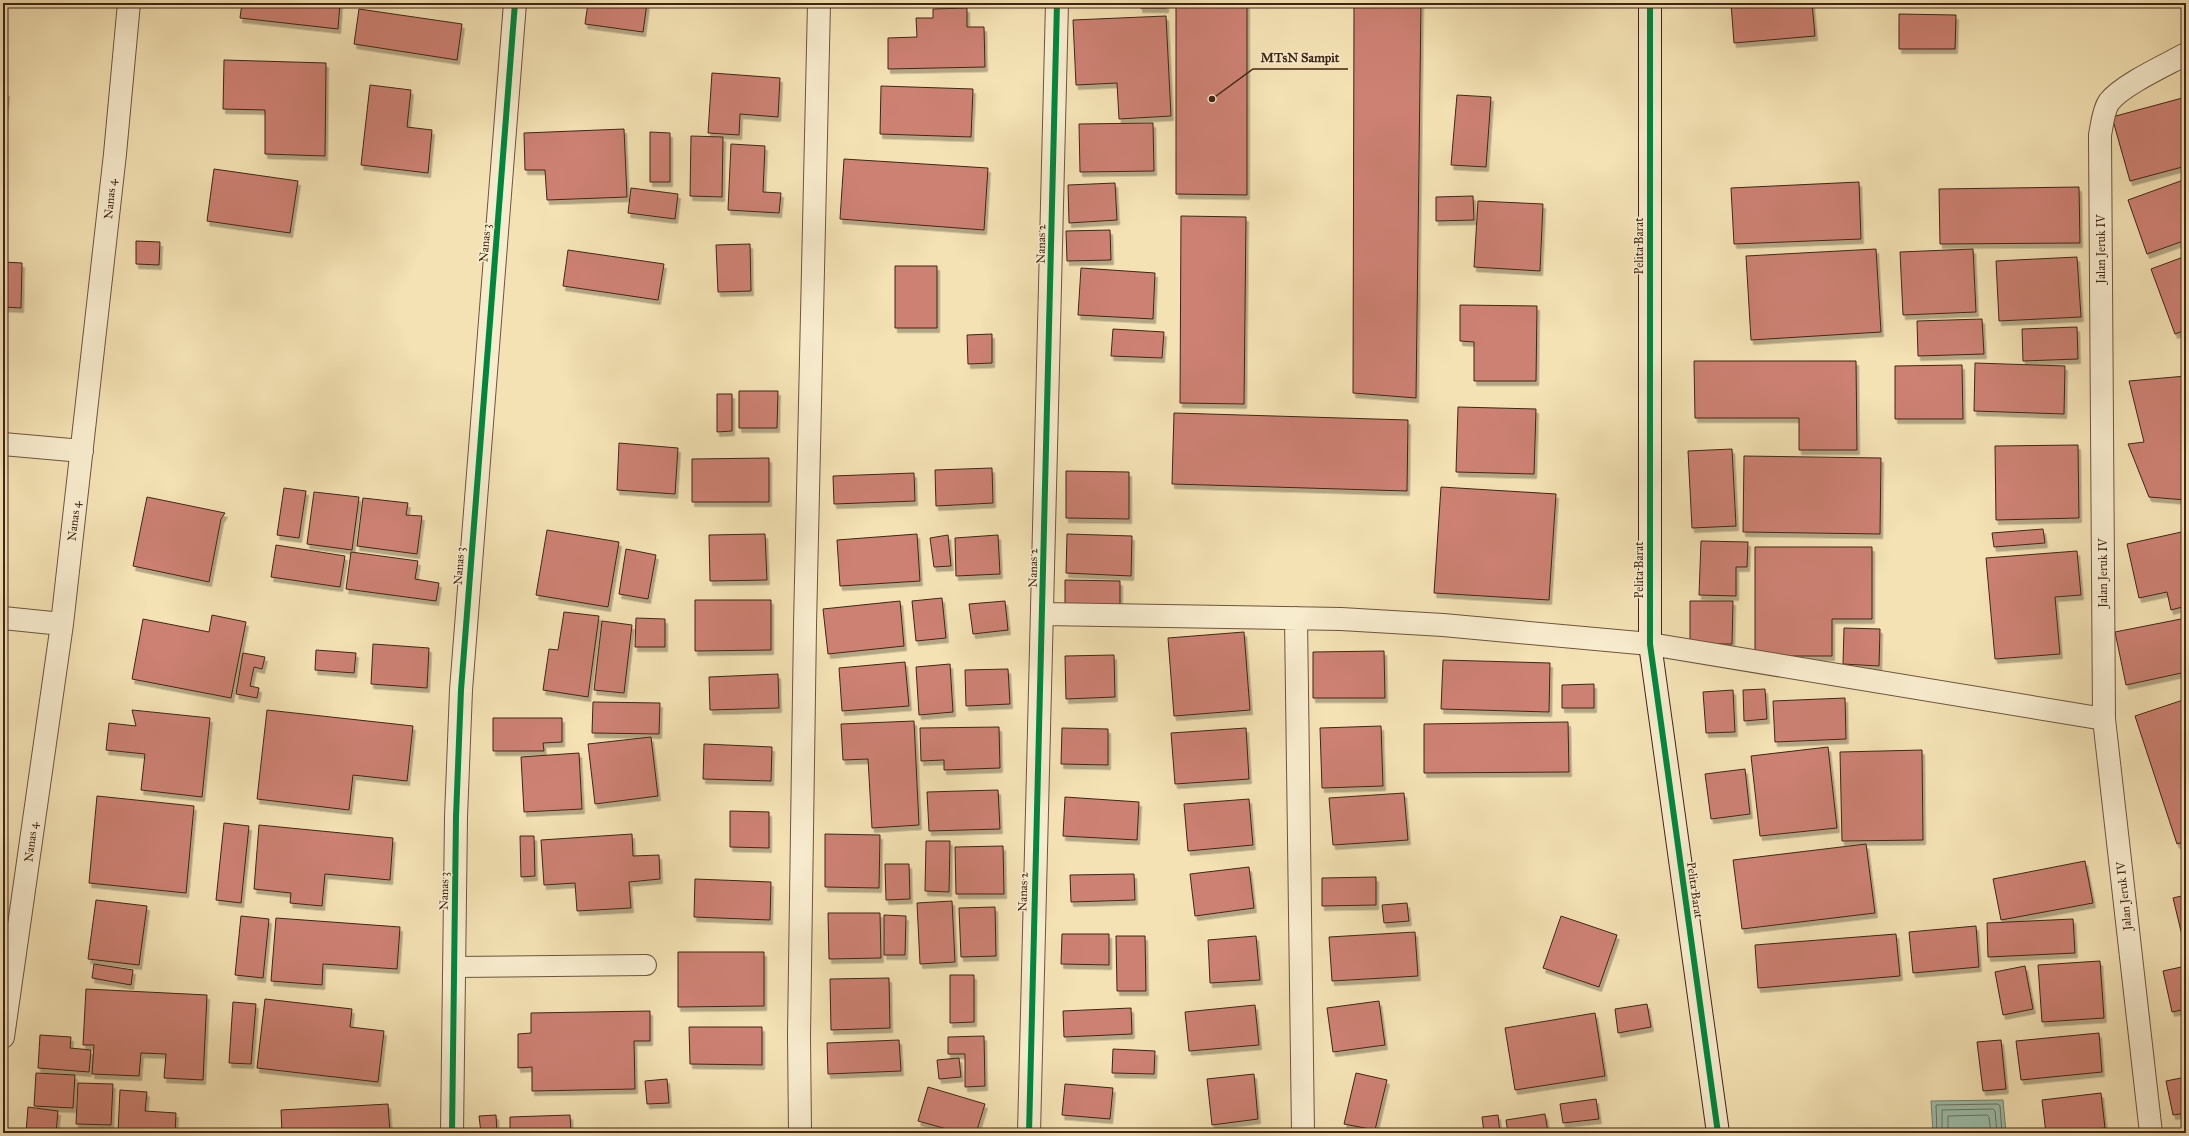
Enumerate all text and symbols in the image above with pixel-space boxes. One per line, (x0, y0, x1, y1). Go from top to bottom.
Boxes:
callout: MTsN Sampit (1253, 44, 1348, 69)
text: MTsN Sampit (1261, 50, 1340, 66)
street label: Nanas 4 (101, 178, 119, 220)
street label: Jalan Jeruk IV (2094, 214, 2109, 286)
street label: Pelita Barat (1632, 217, 1646, 274)
street label: Nanas 3 (476, 223, 494, 263)
street label: Nanas 2 (1034, 224, 1048, 264)
street label: Nanas 4 (65, 500, 83, 542)
street label: Jalan Jeruk IV (2096, 538, 2111, 610)
street label: Pelita Barat (1632, 541, 1646, 598)
street label: Nanas 3 (451, 546, 467, 586)
street label: Nanas 2 (1026, 548, 1040, 588)
street label: Nanas 4 (21, 821, 41, 863)
street label: Jalan Jeruk IV (2113, 860, 2136, 933)
street label: Pelita Barat (1684, 861, 1706, 920)
street label: Nanas 3 (437, 872, 451, 910)
street label: Nanas 2 (1015, 872, 1031, 912)

